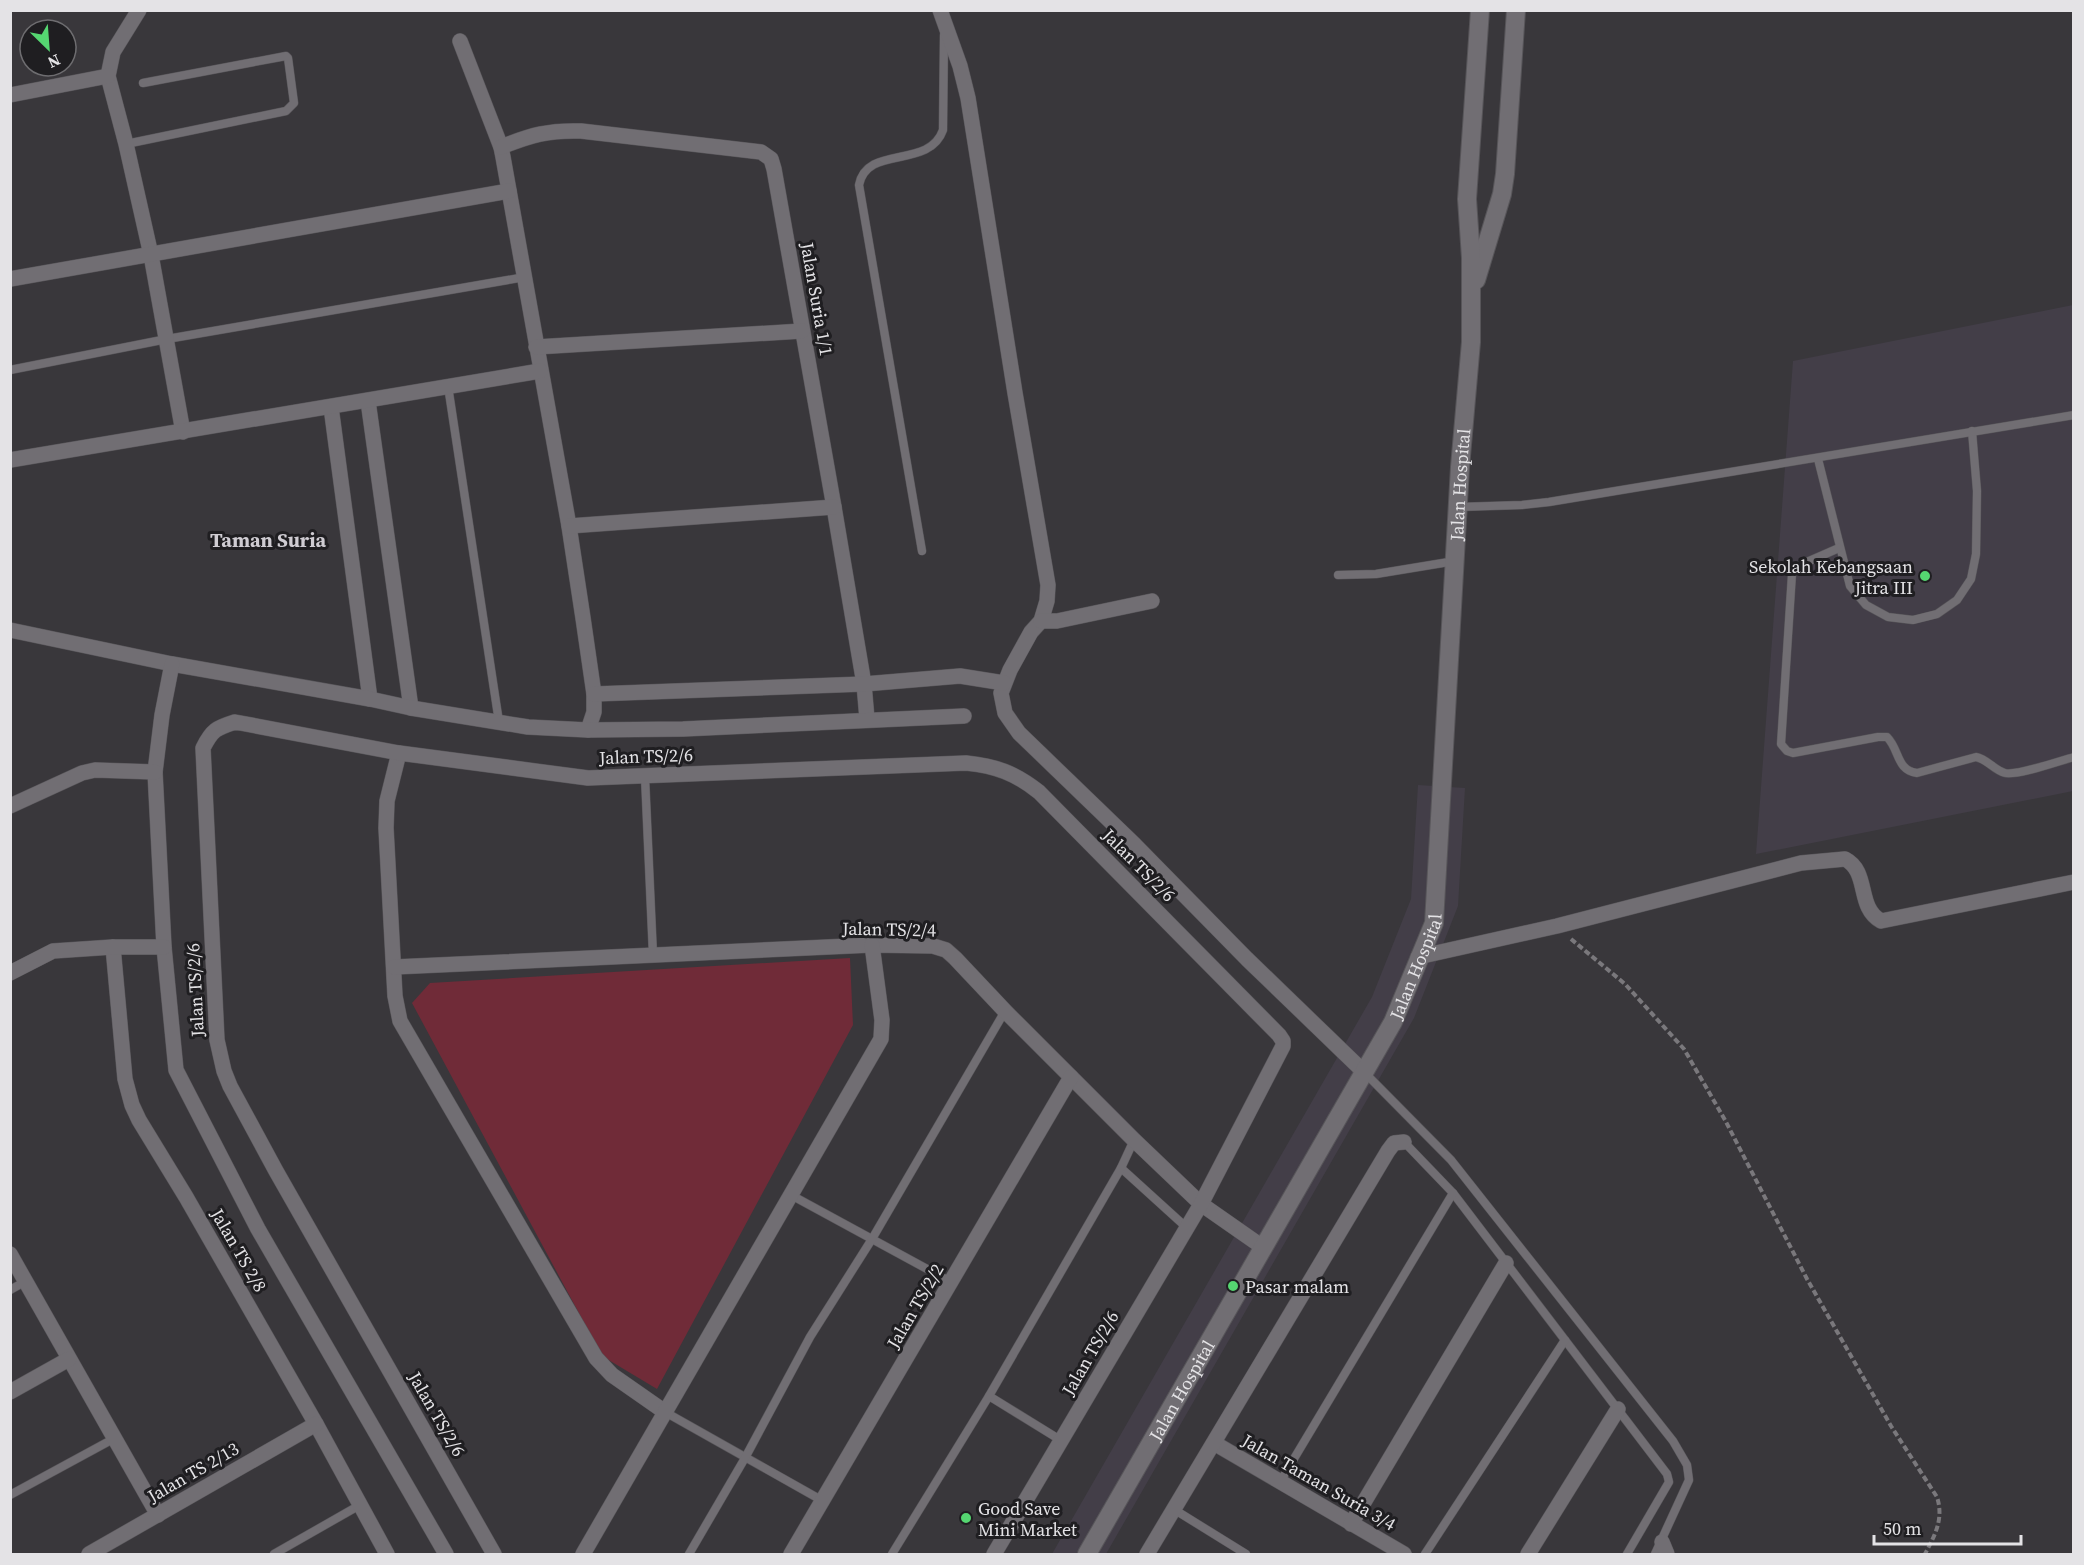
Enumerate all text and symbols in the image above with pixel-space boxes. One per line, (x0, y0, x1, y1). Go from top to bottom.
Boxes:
north arrow (18, 18, 78, 78)
text: N (44, 49, 64, 74)
street label: Jalan Suria 1/1 (795, 239, 839, 358)
street label: Jalan Hospital (1443, 427, 1476, 542)
district label: Taman Suria (210, 526, 326, 554)
place label: Sekolah Kebangsaan Jitra III (1749, 554, 1913, 600)
marker: Sekolah Kebangsaan Jitra III (1918, 569, 1932, 583)
street label: Jalan TS/2/6 (598, 742, 693, 770)
street label: Jalan TS/2/6 (1096, 822, 1181, 907)
street label: Jalan Hospital (1383, 913, 1447, 1024)
street label: Jalan TS/2/4 (841, 916, 936, 942)
street label: Jalan TS/2/6 (180, 942, 210, 1039)
street label: Jalan TS 2/8 (205, 1203, 273, 1296)
street label: Jalan TS/2/2 (880, 1259, 949, 1354)
place label: Pasar malam (1245, 1274, 1349, 1299)
marker: Pasar malam (1226, 1279, 1240, 1293)
street label: Jalan TS/2/6 (1055, 1306, 1124, 1401)
street label: Jalan Hospital (1142, 1335, 1220, 1446)
street label: Jalan TS/2/6 (402, 1366, 471, 1461)
street label: Jalan Taman Suria 3/4 (1237, 1427, 1401, 1536)
street label: Jalan TS 2/13 (142, 1436, 243, 1509)
place label: Good Save Mini Market (978, 1496, 1077, 1542)
scale bar (1874, 1508, 2021, 1546)
marker: Good Save Mini Market (959, 1511, 973, 1525)
text: 50 m (1883, 1516, 1921, 1541)

